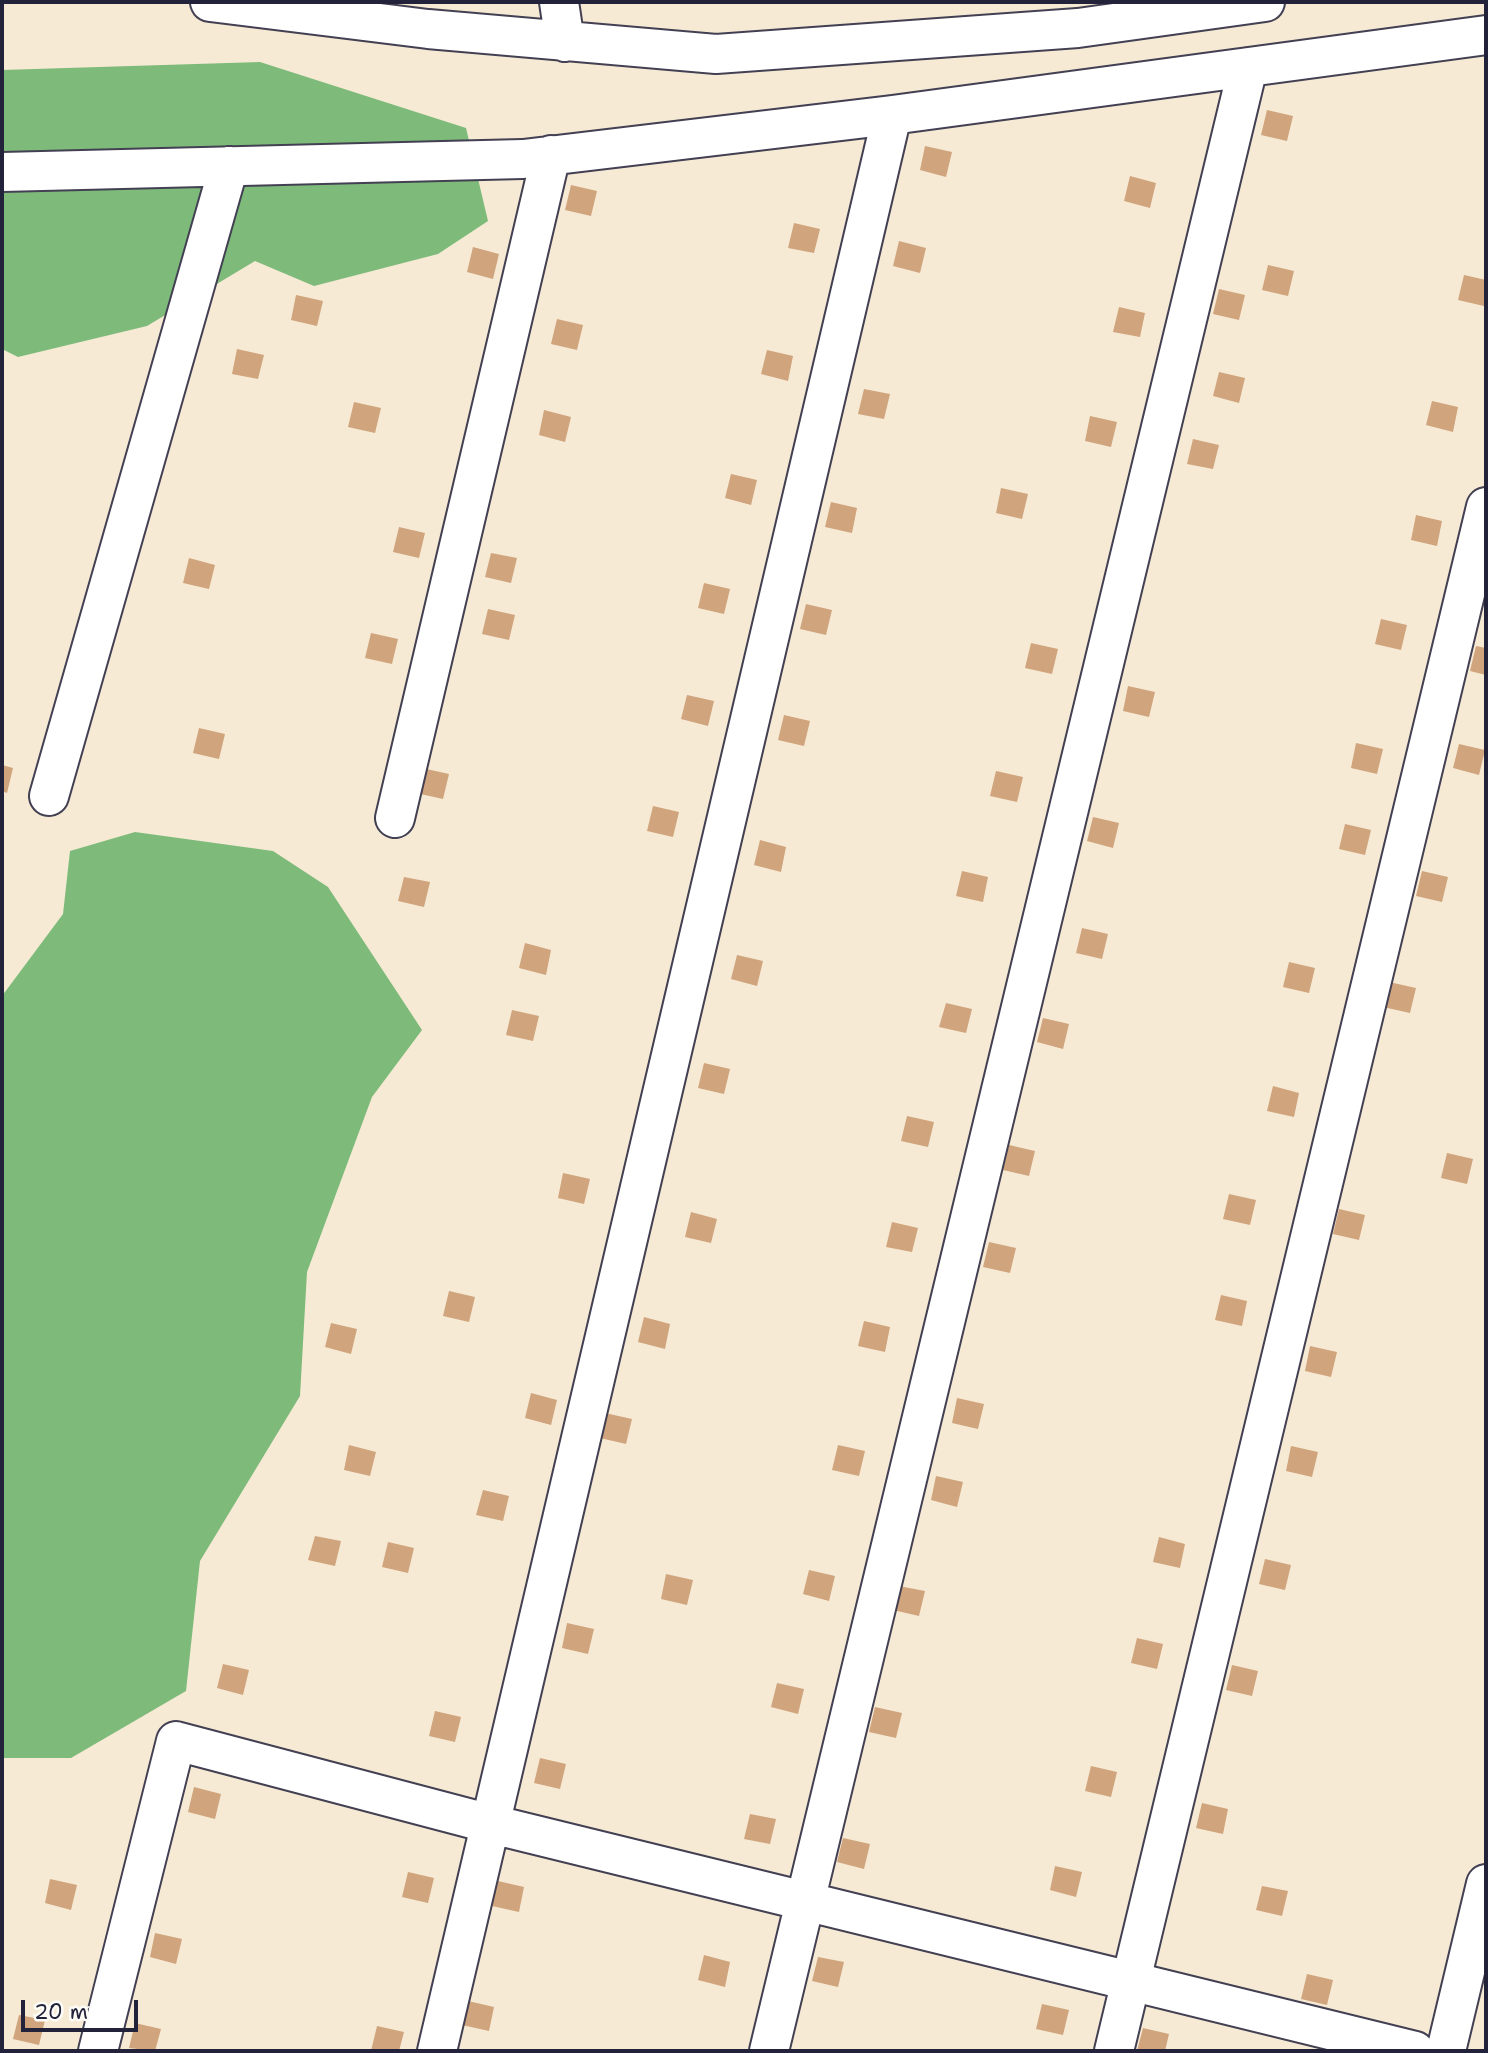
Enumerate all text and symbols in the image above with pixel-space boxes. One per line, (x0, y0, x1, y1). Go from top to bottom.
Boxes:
scale bar (24, 1986, 142, 2030)
text: 20 m (34, 1998, 88, 2026)

